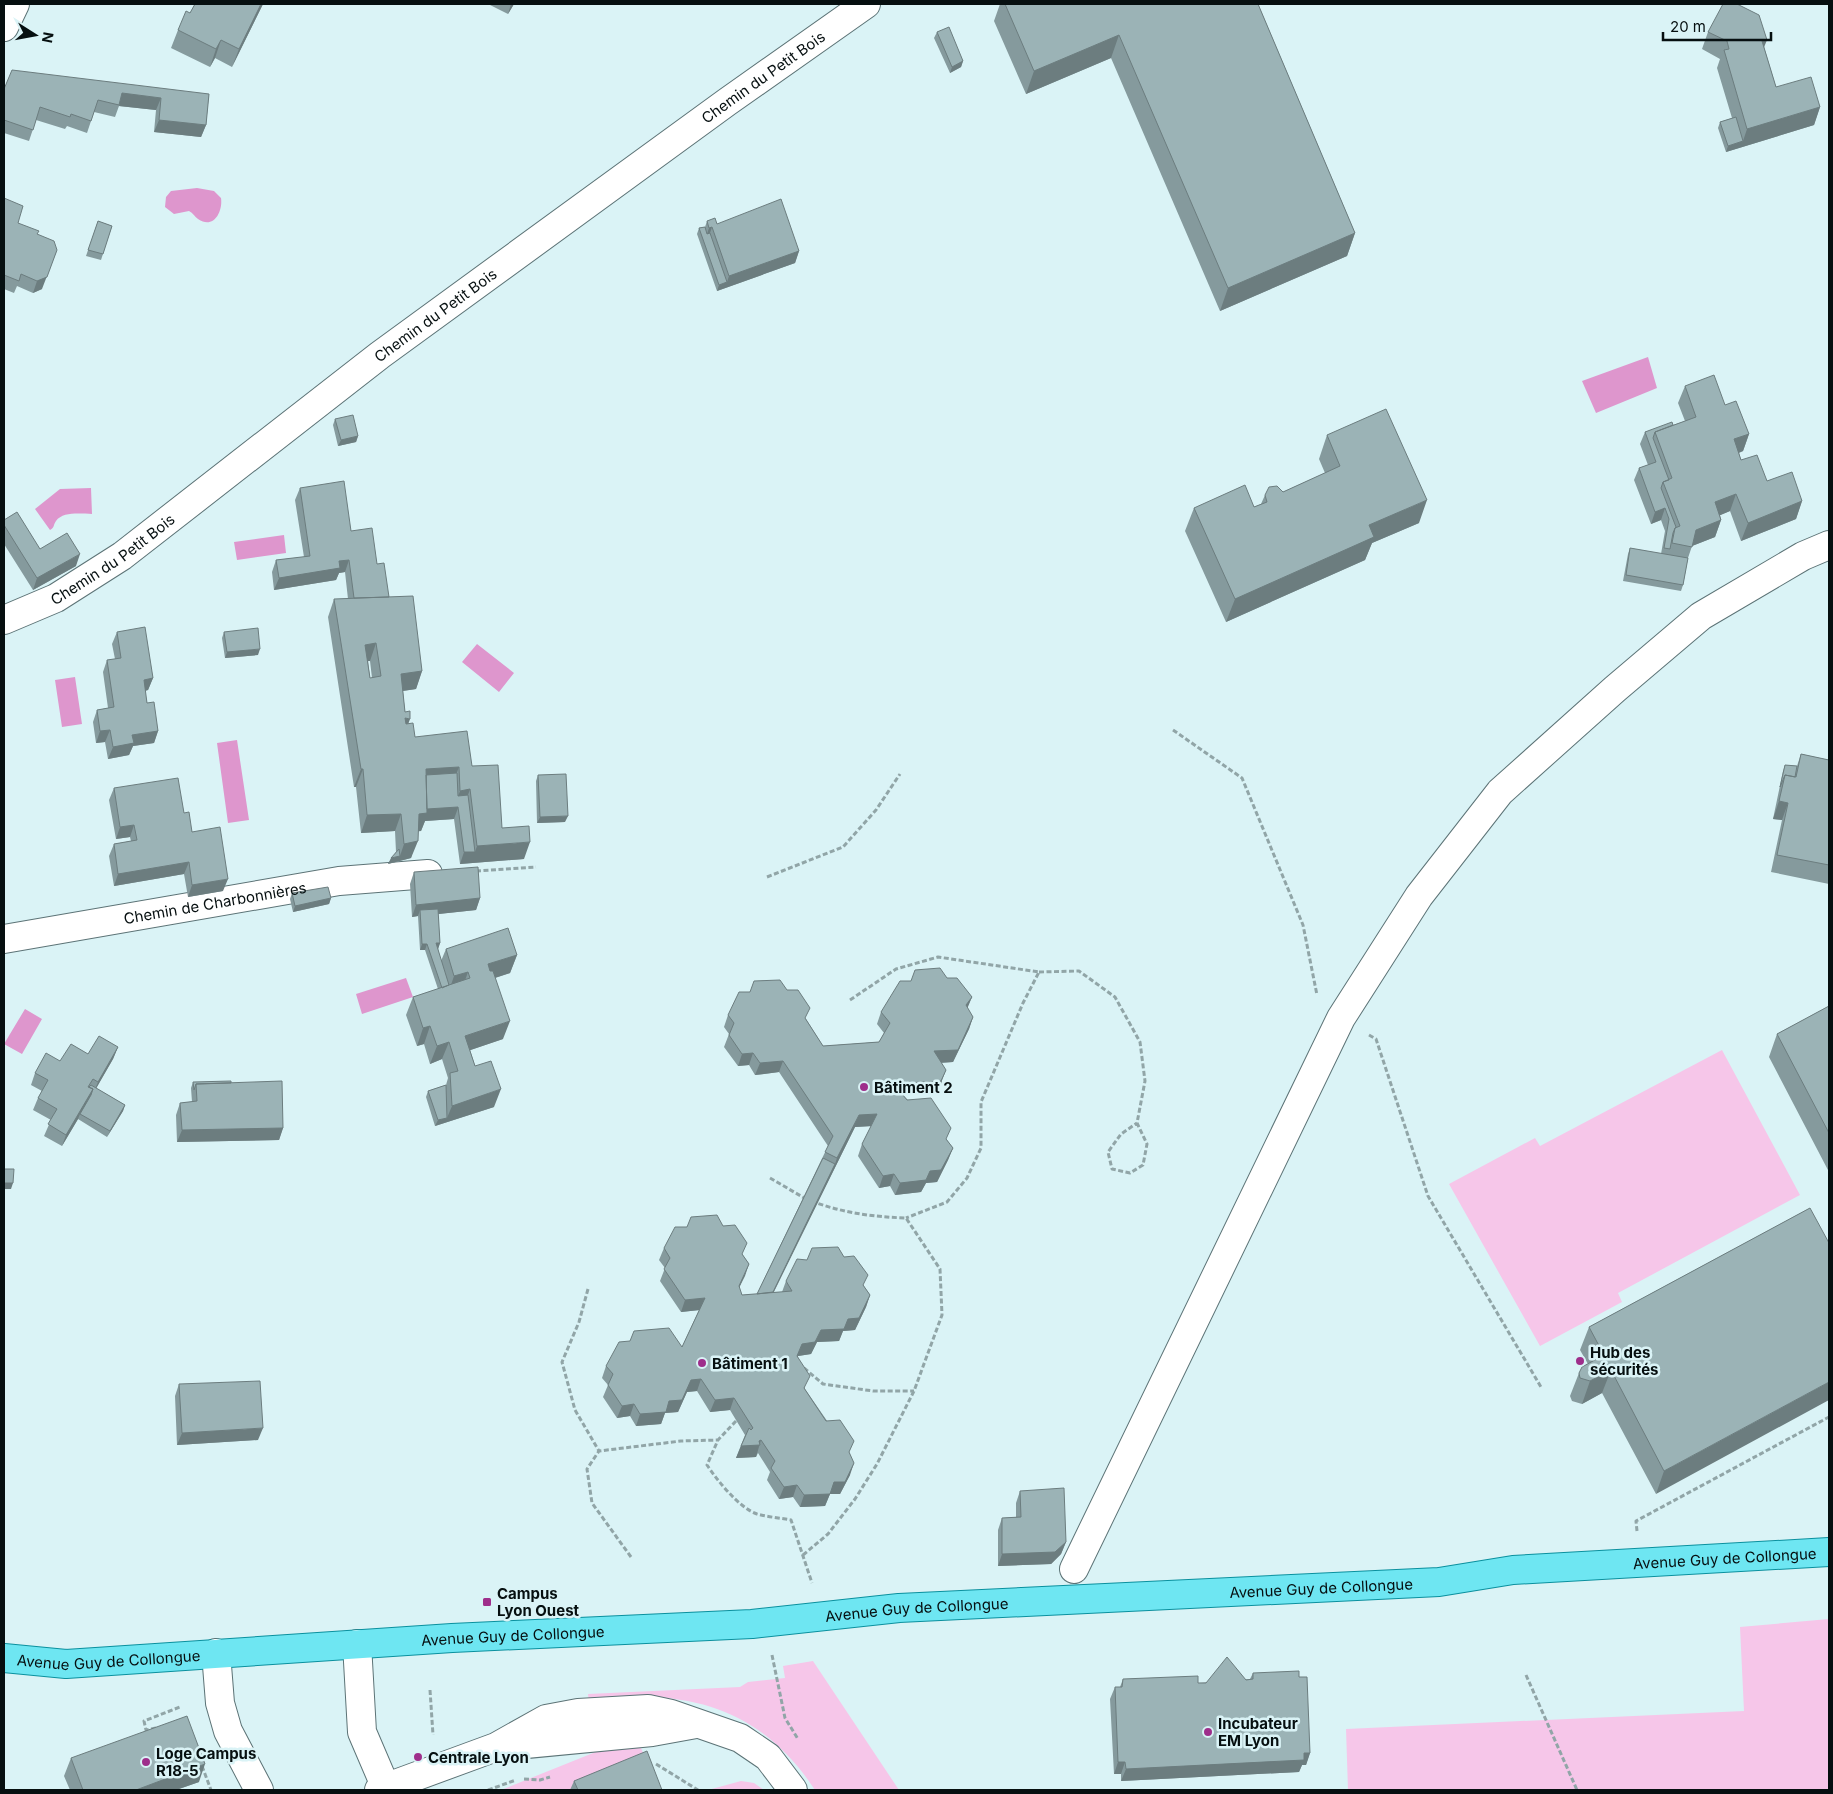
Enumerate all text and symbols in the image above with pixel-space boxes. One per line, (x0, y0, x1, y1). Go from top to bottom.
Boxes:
north arrow (10, 10, 60, 60)
scale bar (1663, 10, 1770, 42)
text: 20 m (1670, 17, 1706, 36)
street label: Chemin du Petit Bois (697, 27, 828, 127)
text: N (39, 31, 58, 44)
street label: Chemin du Petit Bois (370, 264, 500, 366)
street label: Chemin du Petit Bois (47, 509, 178, 609)
street label: Chemin de Charbonnières (122, 877, 308, 928)
place label: Bâtiment 2 (874, 1078, 953, 1097)
marker: Bâtiment 2 (858, 1081, 870, 1093)
place label: Hub des sécurités (1590, 1343, 1658, 1379)
place label: Bâtiment 1 (712, 1354, 788, 1373)
marker: Hub des sécurités (1574, 1355, 1586, 1367)
marker: Bâtiment 1 (696, 1357, 708, 1369)
street label: Avenue Guy de Collongue (1632, 1543, 1817, 1573)
street label: Avenue Guy de Collongue (1229, 1574, 1413, 1602)
place label: Campus Lyon Ouest (497, 1584, 580, 1620)
street label: Avenue Guy de Collongue (824, 1593, 1009, 1625)
marker: Campus Lyon Ouest (481, 1596, 493, 1608)
street label: Avenue Guy de Collongue (420, 1621, 605, 1650)
street label: Avenue Guy de Collongue (16, 1645, 201, 1674)
place label: Incubateur EM Lyon (1218, 1714, 1298, 1750)
marker: Incubateur EM Lyon (1202, 1726, 1214, 1738)
place label: Loge Campus R18-5 (156, 1744, 256, 1780)
place label: Centrale Lyon (428, 1748, 529, 1767)
marker: Centrale Lyon (412, 1751, 424, 1763)
marker: Loge Campus R18-5 (140, 1756, 152, 1768)

